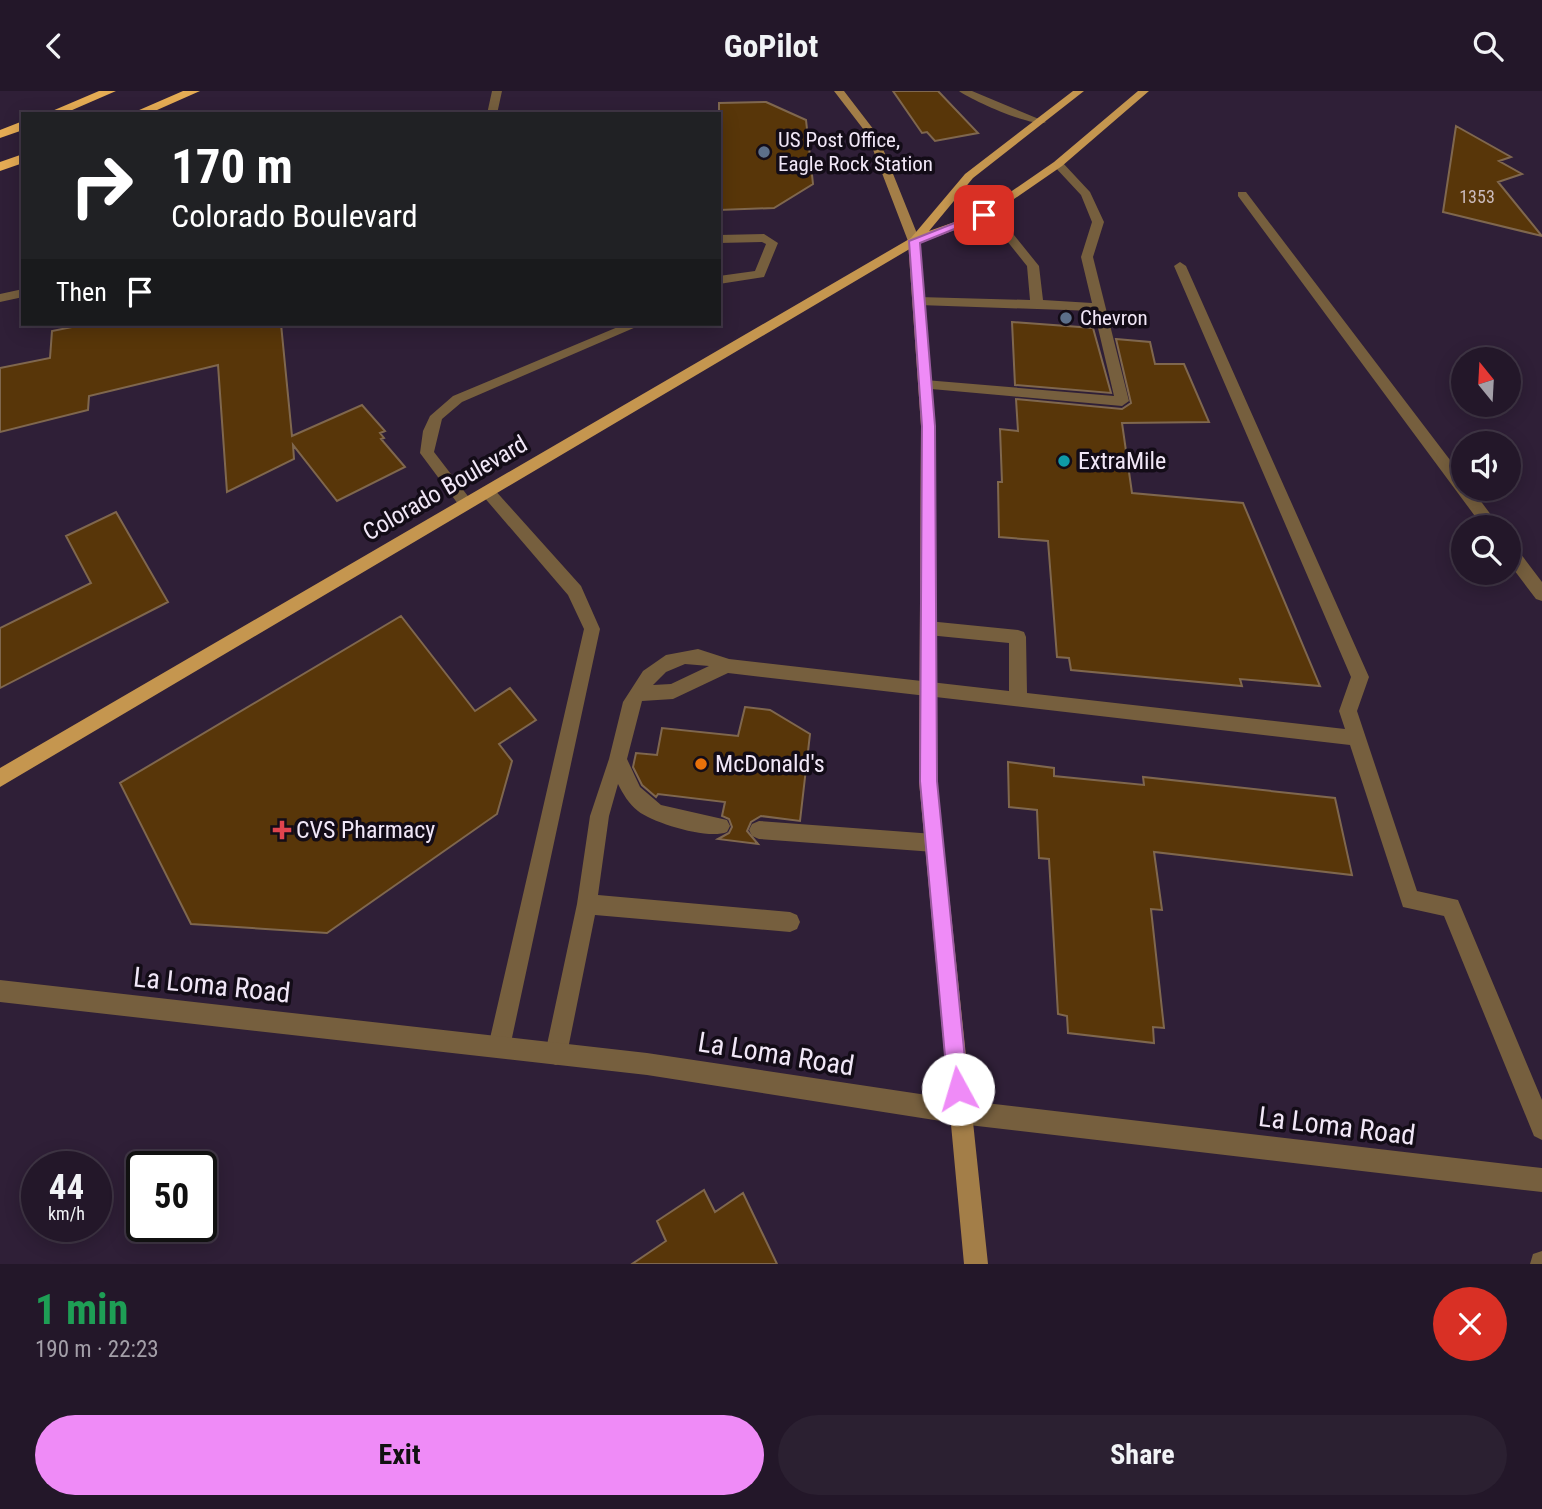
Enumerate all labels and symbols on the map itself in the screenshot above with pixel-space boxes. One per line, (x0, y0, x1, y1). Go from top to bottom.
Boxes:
place label: US Post Office, Eagle Rock Station (778, 128, 933, 176)
marker: US Post Office, Eagle Rock Station (756, 144, 772, 160)
pin (954, 185, 1014, 245)
house number: 1353 (1459, 186, 1495, 207)
place label: Chevron (1080, 306, 1148, 330)
marker: Chevron (1058, 310, 1074, 326)
north arrow (1451, 347, 1521, 417)
street label: Colorado Boulevard (358, 430, 532, 546)
place label: ExtraMile (1078, 447, 1166, 475)
marker: ExtraMile (1056, 453, 1072, 469)
place label: McDonald's (715, 750, 825, 778)
marker: McDonald's (693, 756, 709, 772)
place label: CVS Pharmacy (296, 816, 435, 844)
marker: CVS Pharmacy (274, 822, 290, 838)
street label: La Loma Road (132, 960, 292, 1010)
street label: La Loma Road (696, 1025, 856, 1083)
position arrow (921, 1052, 995, 1126)
street label: La Loma Road (1257, 1100, 1417, 1152)
speed limit sign: 50 (126, 1151, 217, 1242)

